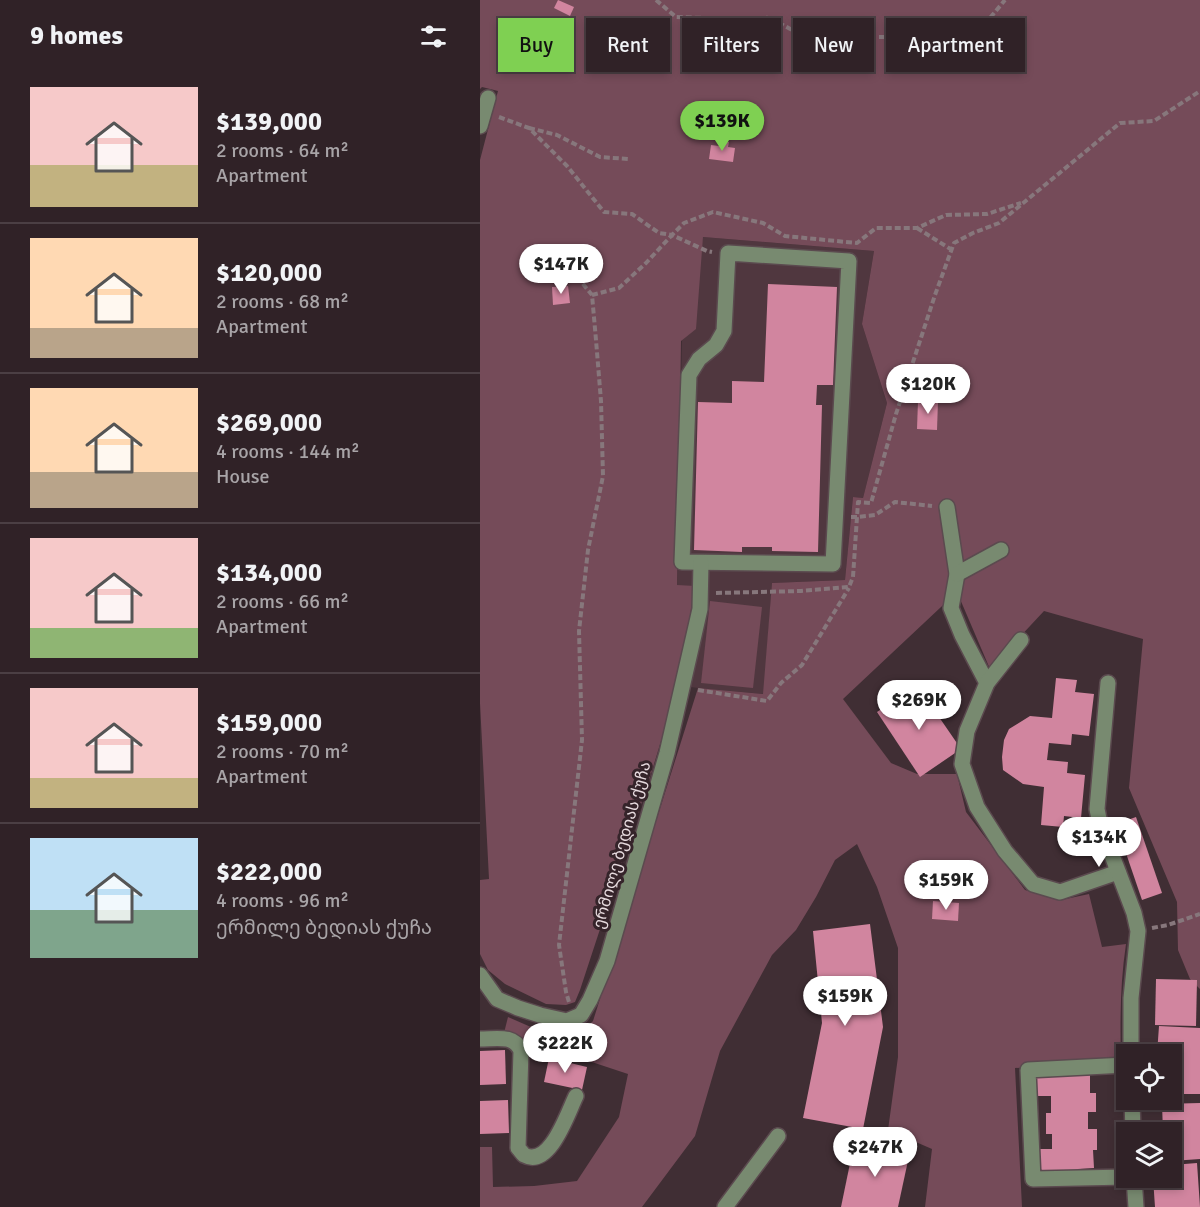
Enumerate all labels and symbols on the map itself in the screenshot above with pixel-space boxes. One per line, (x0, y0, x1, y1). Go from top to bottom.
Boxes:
pin: $139K (680, 101, 764, 152)
pin: $147K (519, 244, 603, 295)
pin: $120K (886, 364, 970, 415)
pin: $269K (877, 680, 961, 731)
street label: ერმილე ბედიას ქუჩა (589, 759, 655, 931)
pin: $134K (1057, 817, 1141, 868)
pin: $159K (904, 860, 988, 911)
pin: $159K (803, 976, 887, 1027)
pin: $222K (523, 1023, 607, 1074)
pin: $247K (833, 1127, 917, 1178)

